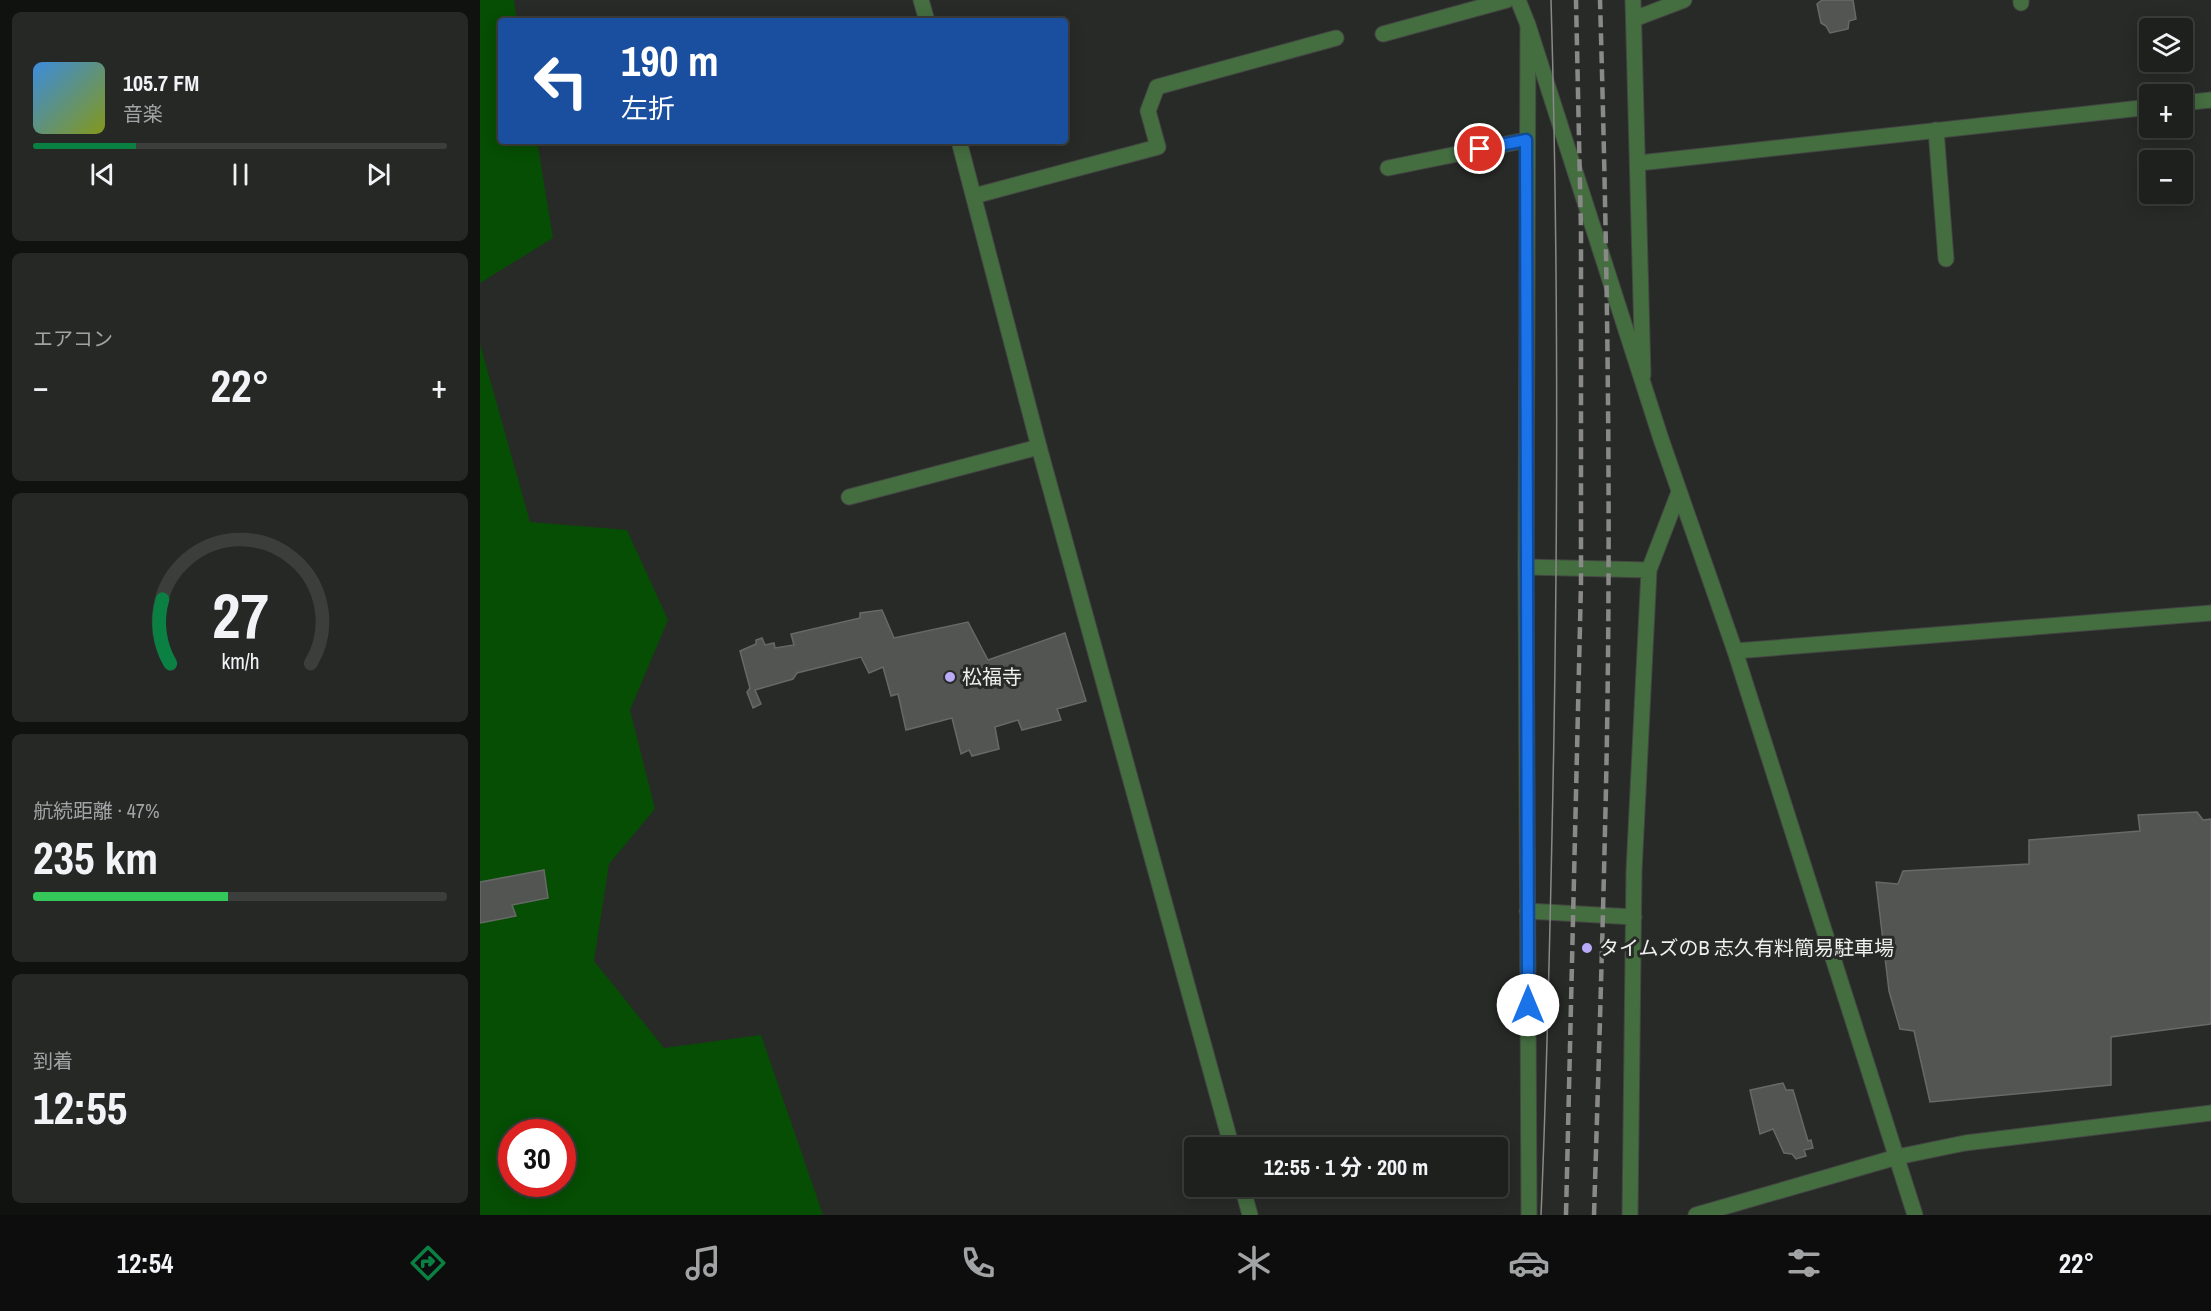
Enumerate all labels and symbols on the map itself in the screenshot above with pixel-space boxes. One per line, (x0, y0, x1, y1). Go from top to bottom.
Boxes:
pin (1454, 123, 1505, 174)
place label: 松福寺 (962, 663, 1022, 690)
marker: 松福寺 (943, 670, 957, 684)
place label: タイムズのB 志久有料簡易駐車場 (1599, 934, 1894, 961)
marker: タイムズのB 志久有料簡易駐車場 (1580, 941, 1594, 955)
position arrow (1496, 973, 1560, 1037)
speed limit sign: 30 (498, 1119, 576, 1197)

